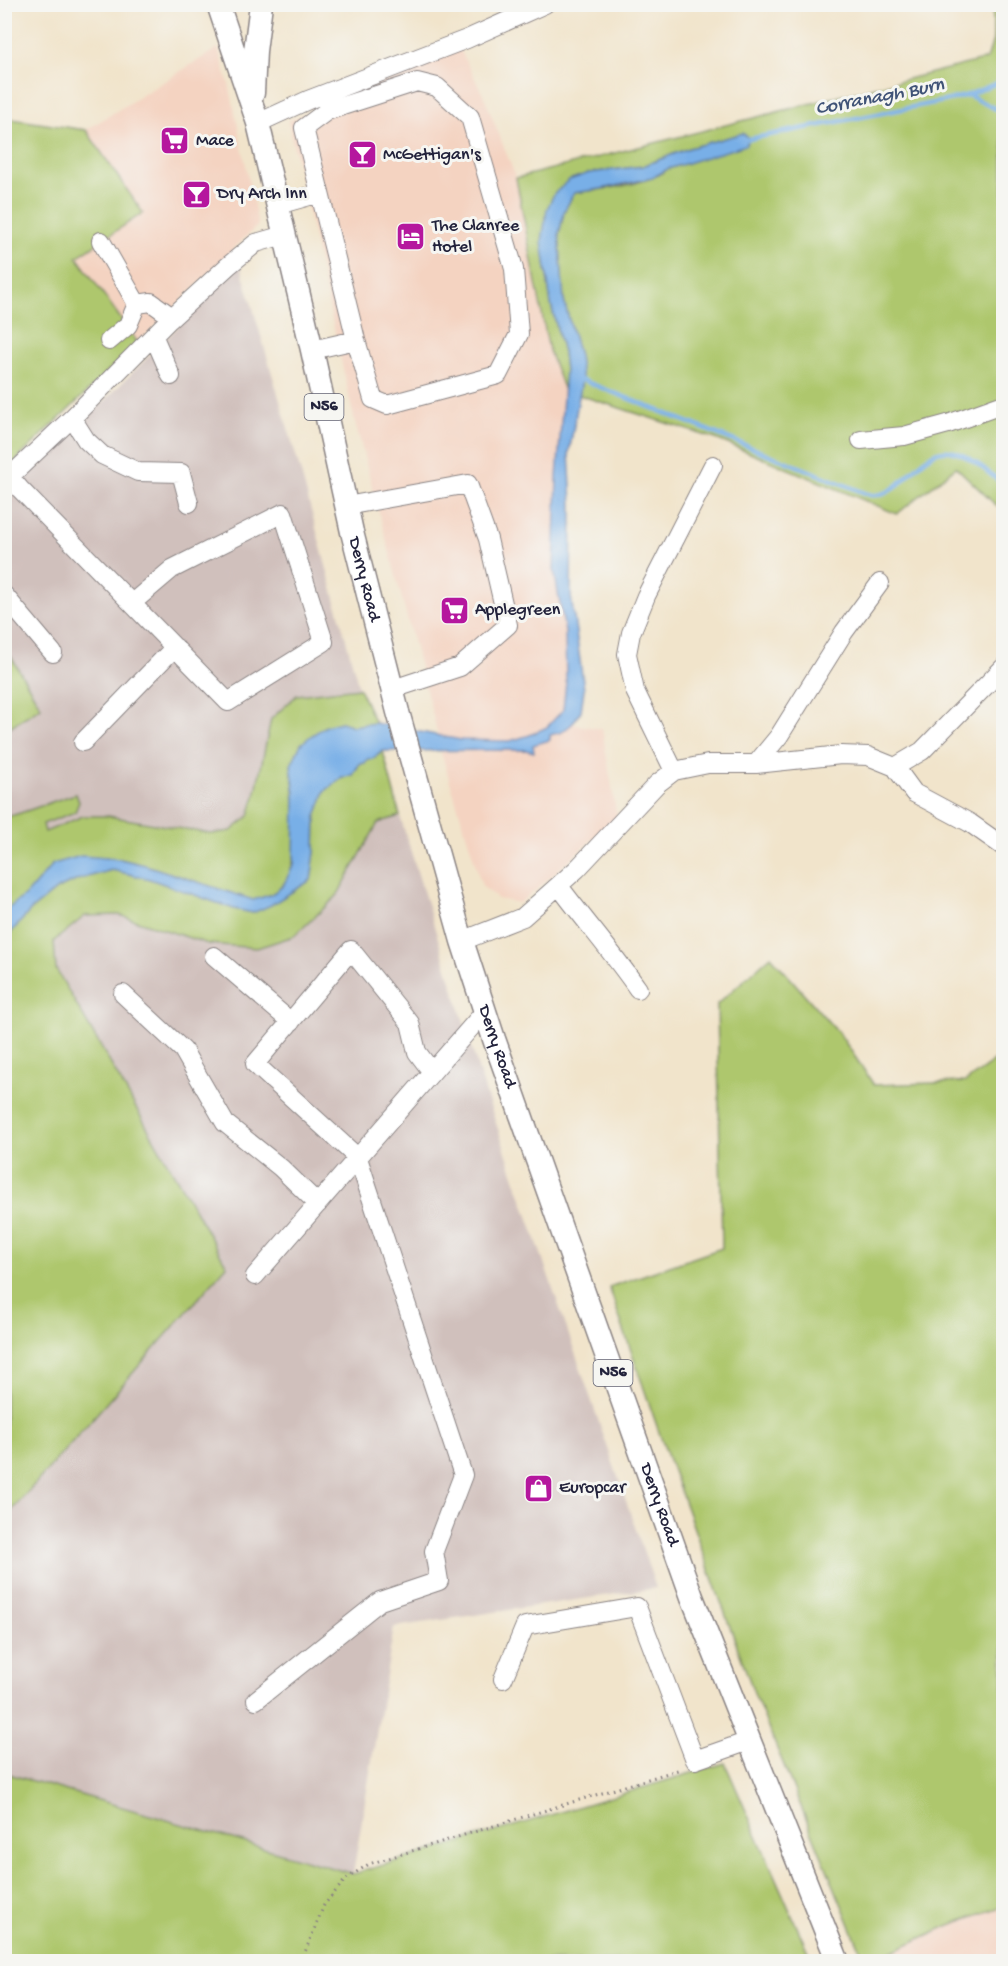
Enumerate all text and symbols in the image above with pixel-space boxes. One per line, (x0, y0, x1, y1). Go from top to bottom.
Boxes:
water label: Corranagh Burn (814, 74, 947, 122)
supermarket icon: Mace (159, 125, 191, 157)
place label: Mace (196, 131, 235, 152)
bar icon: McGettigan's (346, 139, 378, 171)
place label: McGettigan's (383, 145, 482, 166)
bar icon: Dry Arch Inn (180, 178, 212, 210)
place label: Dry Arch Inn (216, 184, 307, 205)
place label: The Clanree Hotel (431, 216, 520, 258)
hotel icon: The Clanree Hotel (395, 220, 427, 252)
road number: N56 (304, 394, 344, 420)
street label: Derry Road (343, 534, 385, 625)
supermarket icon: Applegreen (438, 594, 470, 626)
place label: Applegreen (475, 600, 561, 621)
street label: Derry Road (473, 1002, 522, 1092)
road number: N56 (594, 1360, 632, 1386)
street label: Derry Road (635, 1460, 684, 1550)
shop icon: Europcar (522, 1472, 554, 1504)
place label: Europcar (559, 1478, 627, 1499)

